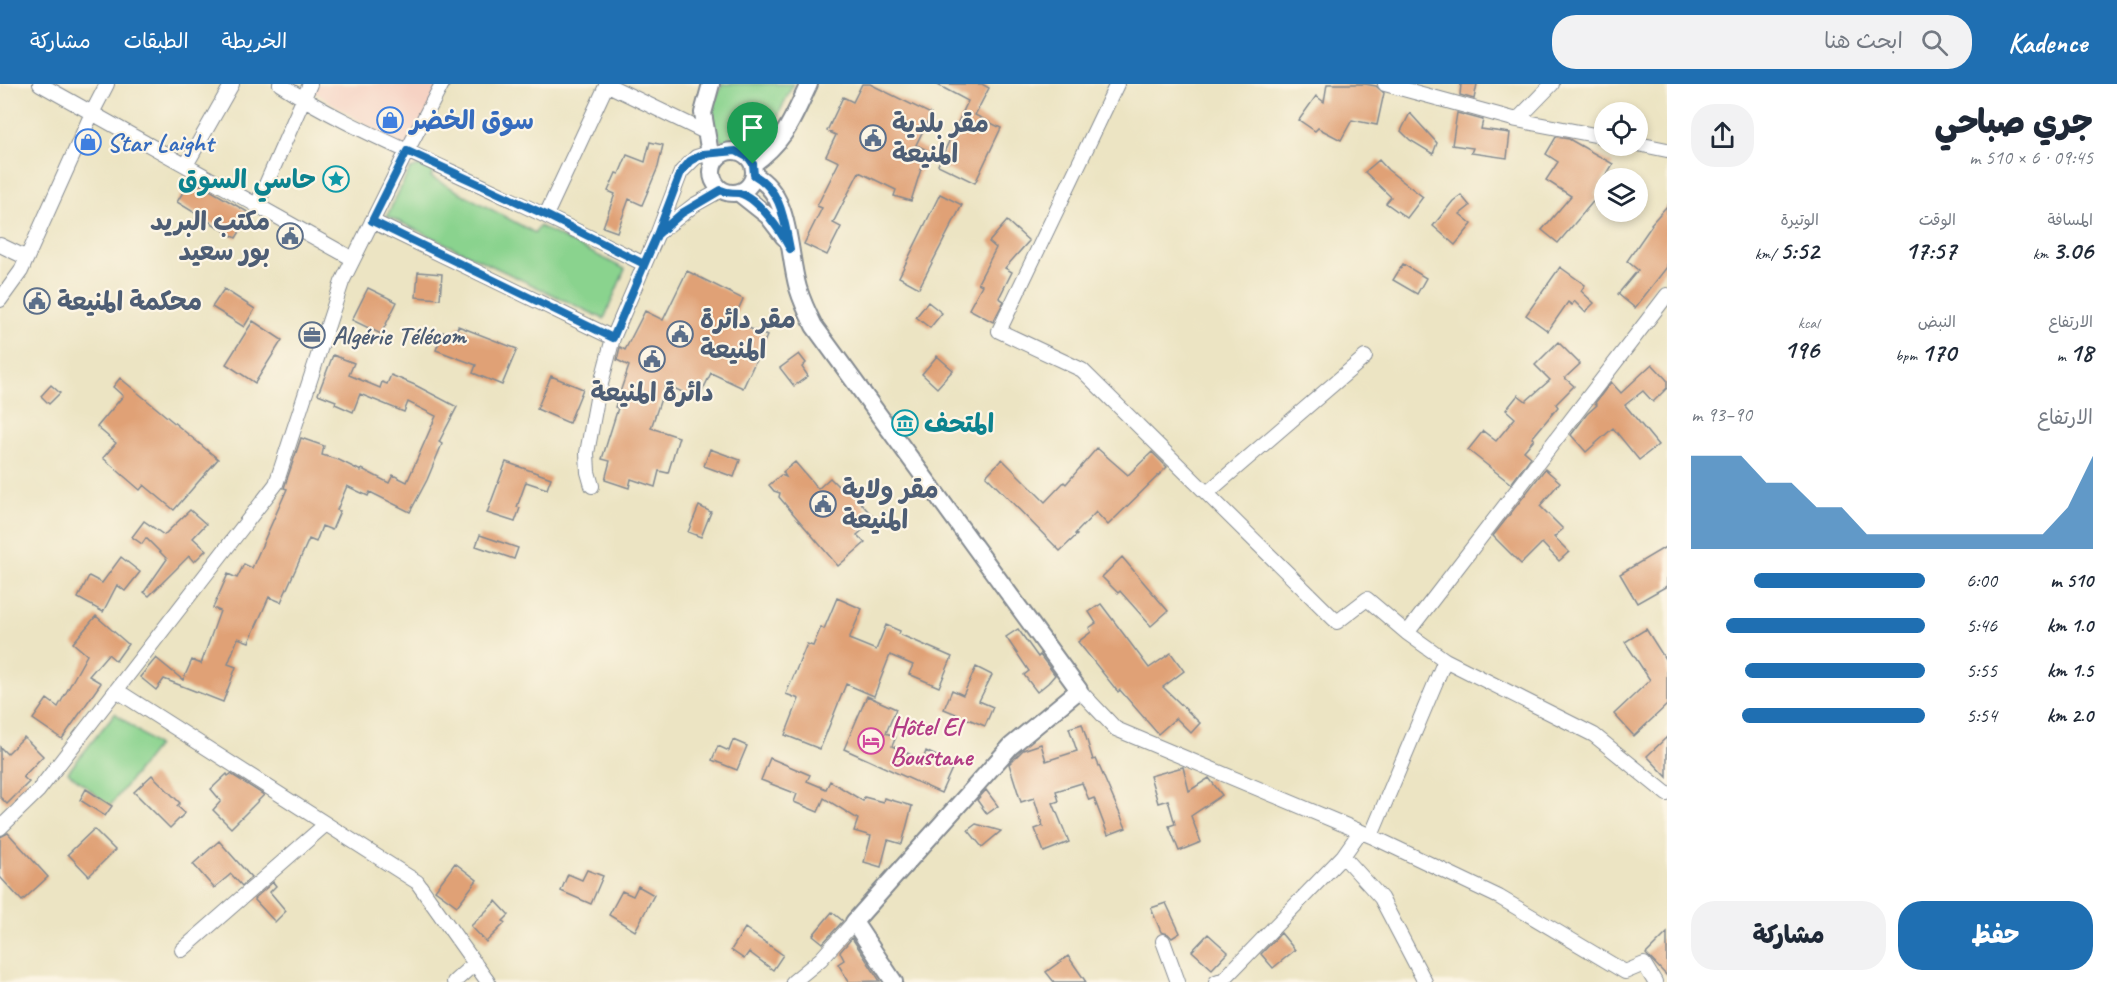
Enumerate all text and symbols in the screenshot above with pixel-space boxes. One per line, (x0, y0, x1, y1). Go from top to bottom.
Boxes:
search box (1552, 15, 1972, 69)
text: Kadence (2008, 25, 2087, 60)
icon: search (1918, 26, 1951, 59)
text: ابحث هنا (1824, 27, 1903, 55)
text: مشاركة (30, 28, 91, 54)
text: الطبقات (124, 28, 189, 54)
text: الخريطة (222, 28, 287, 54)
text: جري صباحي (1934, 101, 2093, 143)
pin (727, 102, 778, 164)
map controls (1594, 102, 1648, 222)
button: locate (1594, 102, 1648, 156)
place label: سوق الخضر (408, 104, 534, 137)
button: share (1691, 104, 1754, 167)
shop icon: سوق الخضر (375, 105, 405, 135)
place label: مقر بلدية المنيعة (892, 107, 989, 170)
icon: arrive (736, 111, 769, 144)
public building icon: مقر بلدية المنيعة (858, 123, 888, 153)
place label: Star Laight (107, 126, 217, 159)
shop icon: Star Laight (73, 127, 103, 157)
text: 09:45 · 6 × 510 m (1969, 145, 2093, 170)
place label: حاسي السوق (178, 163, 316, 203)
place icon: حاسي السوق (321, 164, 351, 194)
button: layers (1594, 168, 1648, 222)
place label: مكتب البريد بور سعيد (150, 205, 270, 268)
text: الوتيرة (1780, 210, 1819, 230)
text: الوقت (1919, 210, 1956, 230)
text: المسافة (2047, 210, 2093, 230)
public building icon: مكتب البريد بور سعيد (275, 221, 305, 251)
text: 5:52 (1780, 234, 1819, 267)
text: 17:57 (1905, 234, 1956, 267)
text: 3.06 (2052, 234, 2093, 267)
text: /km (1755, 244, 1780, 264)
text: km (2033, 244, 2052, 264)
place label: محكمة المنيعة (57, 285, 202, 318)
public building icon: محكمة المنيعة (22, 286, 52, 316)
place label: مقر دائرة المنيعة (700, 303, 796, 366)
text: النبض (1918, 312, 1956, 332)
text: الارتفاع (2048, 312, 2093, 332)
text: kcal (1798, 313, 1819, 333)
place label: Algérie Télécom (332, 319, 468, 352)
public building icon: مقر دائرة المنيعة (665, 319, 695, 349)
office icon: Algérie Télécom (297, 320, 327, 350)
text: 196 (1784, 333, 1819, 366)
text: 170 (1921, 336, 1956, 369)
text: 18 (2070, 336, 2093, 369)
public building icon: دائرة المنيعة (637, 344, 667, 374)
text: bpm (1895, 346, 1921, 366)
text: m (2057, 346, 2070, 366)
place label: دائرة المنيعة (590, 376, 714, 409)
text: 90–93 m (1691, 402, 1752, 427)
text: الارتفاع (2037, 405, 2093, 430)
place label: المتحف (924, 407, 994, 440)
museum icon: المتحف (890, 408, 920, 438)
place label: مقر ولاية المنيعة (842, 473, 939, 536)
public building icon: مقر ولاية المنيعة (808, 489, 838, 519)
text: 6:00 (1966, 568, 1997, 593)
text: 510 m (2050, 568, 2093, 593)
text: 5:46 (1966, 613, 1997, 638)
text: 1.0 km (2046, 613, 2093, 638)
text: 5:55 (1966, 658, 1997, 683)
text: 1.5 km (2047, 658, 2093, 683)
text: 5:54 (1966, 703, 1997, 728)
text: 2.0 km (2046, 703, 2093, 728)
place label: Hôtel El Boustane (890, 710, 974, 773)
hotel icon: Hôtel El Boustane (856, 726, 886, 756)
button: مشاركة (1691, 901, 1886, 970)
button: حفظ (1898, 901, 2093, 970)

